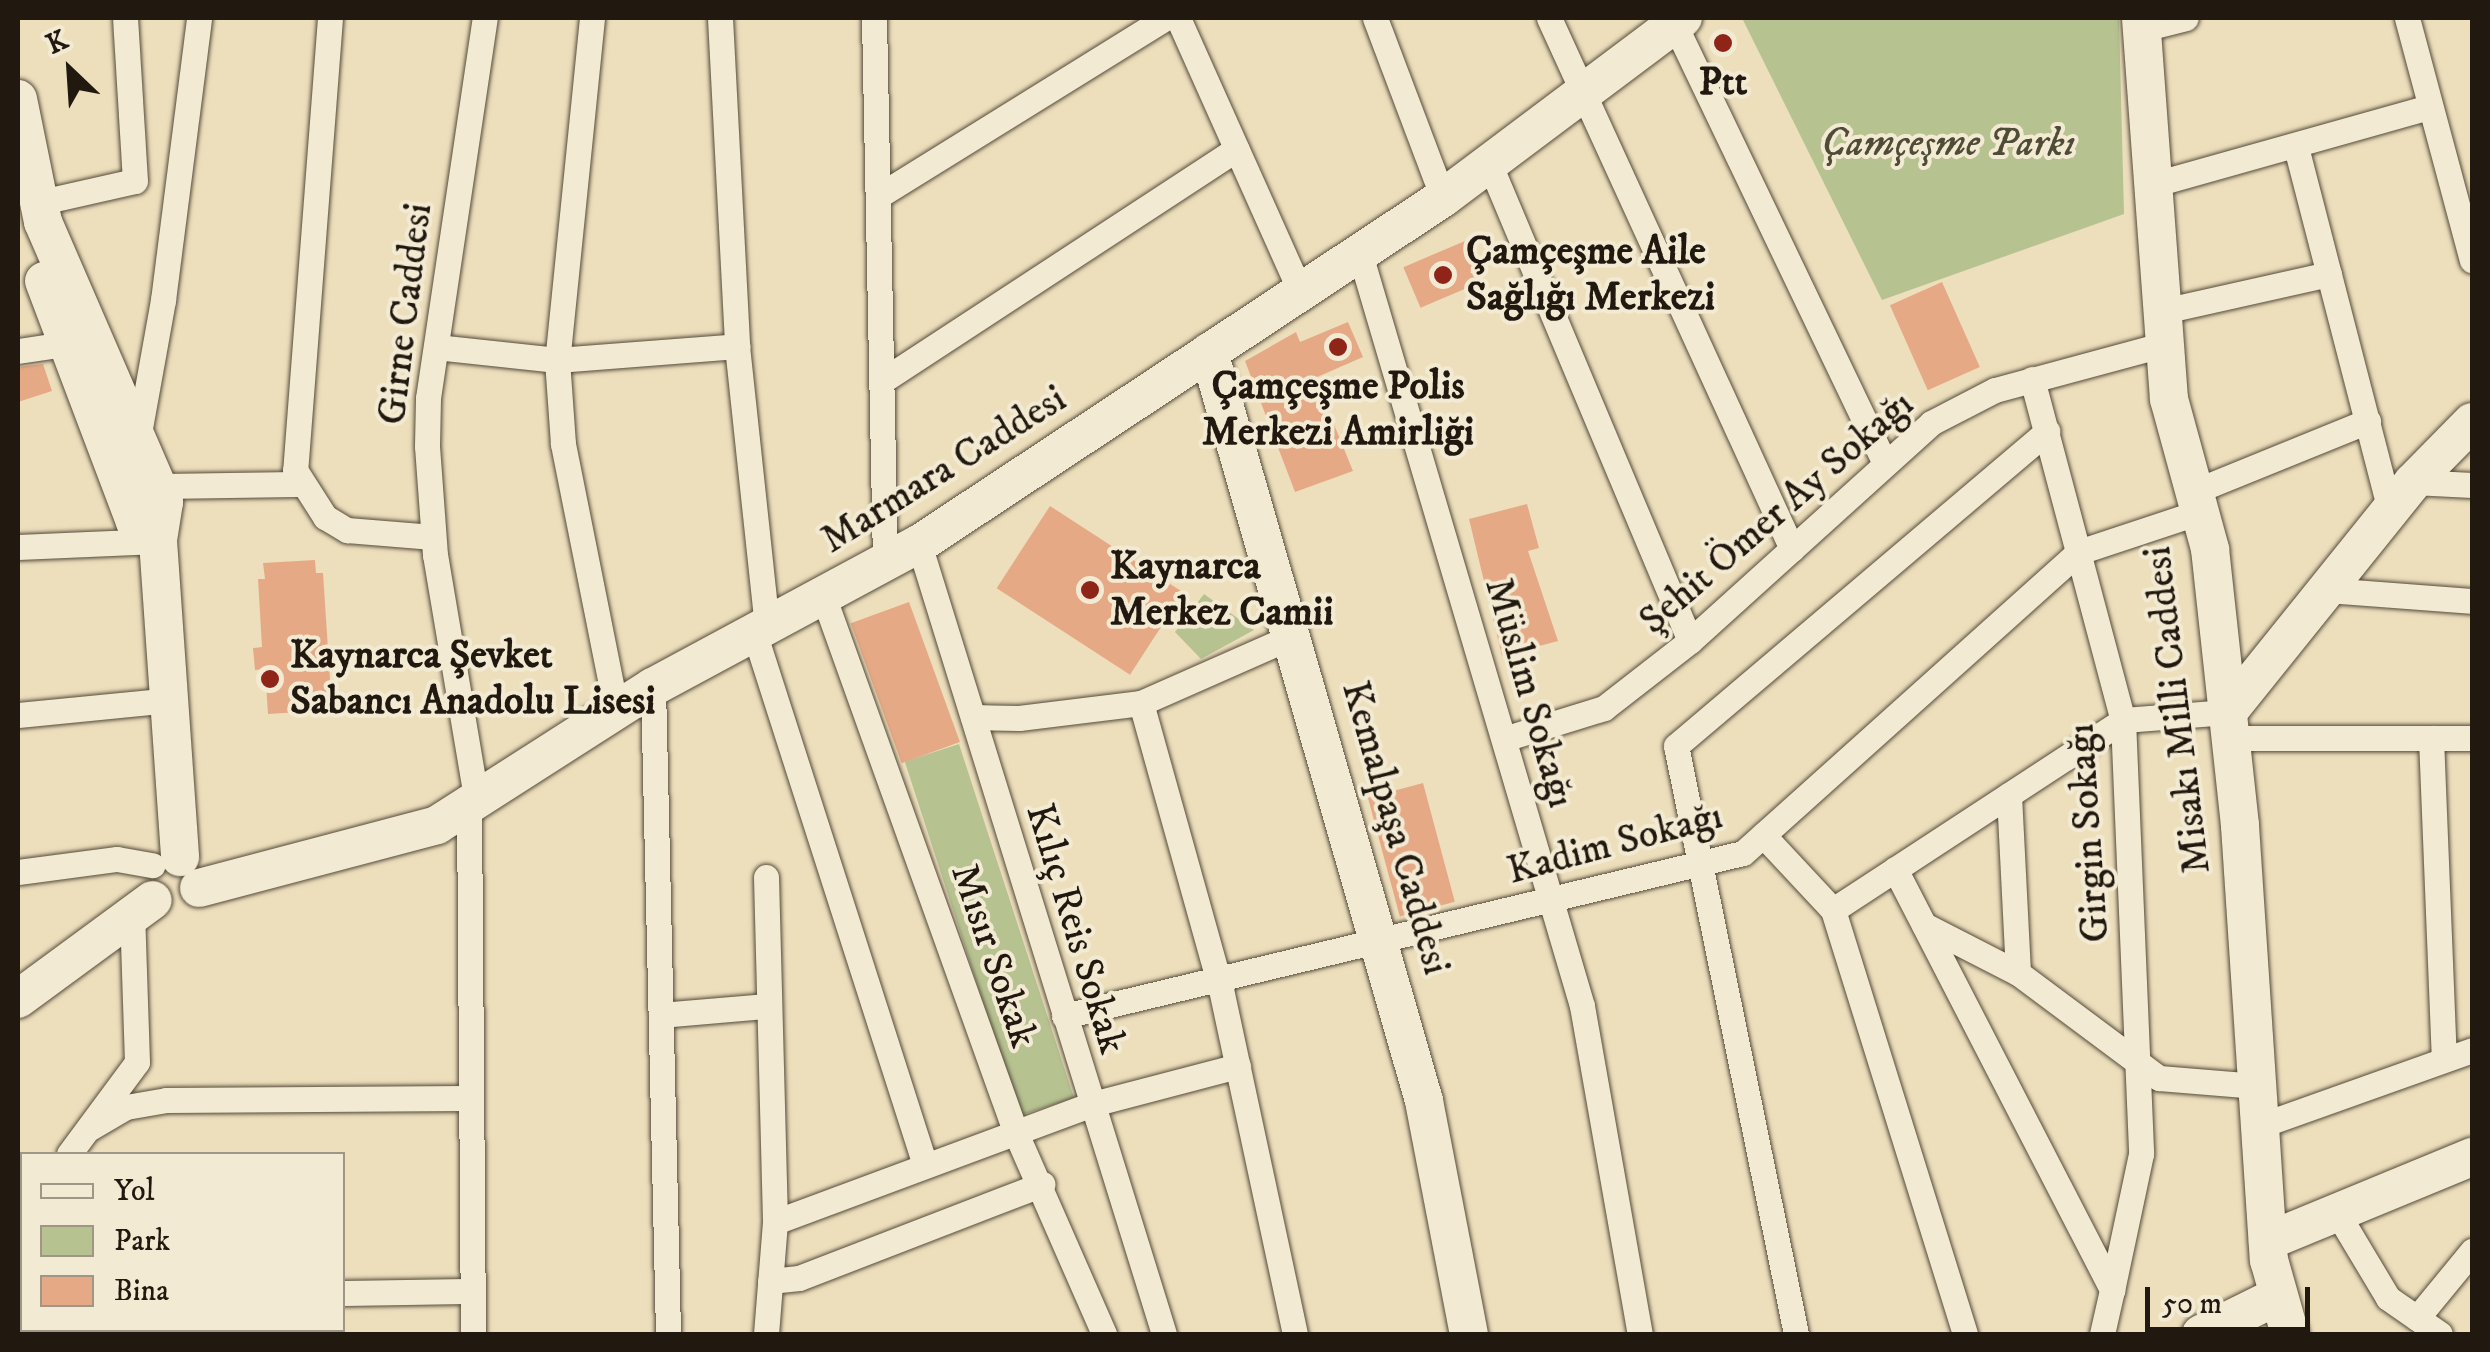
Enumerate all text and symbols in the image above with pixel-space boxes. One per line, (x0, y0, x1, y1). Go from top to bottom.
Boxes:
north arrow (20, 20, 120, 120)
text: K (41, 22, 73, 62)
marker: Ptt (1712, 32, 1734, 54)
place label: Ptt (1699, 59, 1747, 107)
park label: Çamçeşme Parkı (1821, 120, 2075, 168)
street label: Girne Caddesi (369, 200, 443, 428)
place label: Çamçeşme Aile Sağlığı Merkezi (1466, 228, 1715, 322)
marker: Çamçeşme Aile Sağlığı Merkezi (1430, 262, 1456, 288)
marker: Çamçeşme Polis Merkezi Amirliği (1327, 336, 1349, 358)
place label: Çamçeşme Polis Merkezi Amirliği (1202, 363, 1474, 457)
street label: Marmara Caddesi (813, 376, 1075, 564)
street label: Şehit Ömer Ay Sokağı (1630, 381, 1924, 645)
place label: Kaynarca Merkez Camii (1110, 543, 1333, 637)
street label: Misakı Milli Caddesi (2134, 544, 2222, 876)
street label: Müslim Sokağı (1473, 573, 1585, 813)
marker: Kaynarca Merkez Camii (1079, 579, 1101, 601)
place label: Kaynarca Şevket Sabancı Anadolu Lisesi (290, 632, 656, 726)
marker: Kaynarca Şevket Sabancı Anadolu Lisesi (259, 668, 281, 690)
street label: Kemalpaşa Caddesi (1330, 676, 1460, 980)
street label: Girgin Sokağı (2057, 722, 2121, 944)
street label: Kadim Sokağı (1502, 792, 1728, 896)
street label: Kılıç Reis Sokak (1014, 798, 1136, 1060)
street label: Mısır Sokak (939, 858, 1047, 1054)
legend (20, 1152, 345, 1332)
text: Yol (114, 1173, 155, 1210)
text: Park (114, 1223, 170, 1260)
scale bar (2150, 1267, 2315, 1329)
text: Bina (114, 1273, 169, 1310)
text: 50 m (2162, 1286, 2222, 1323)

